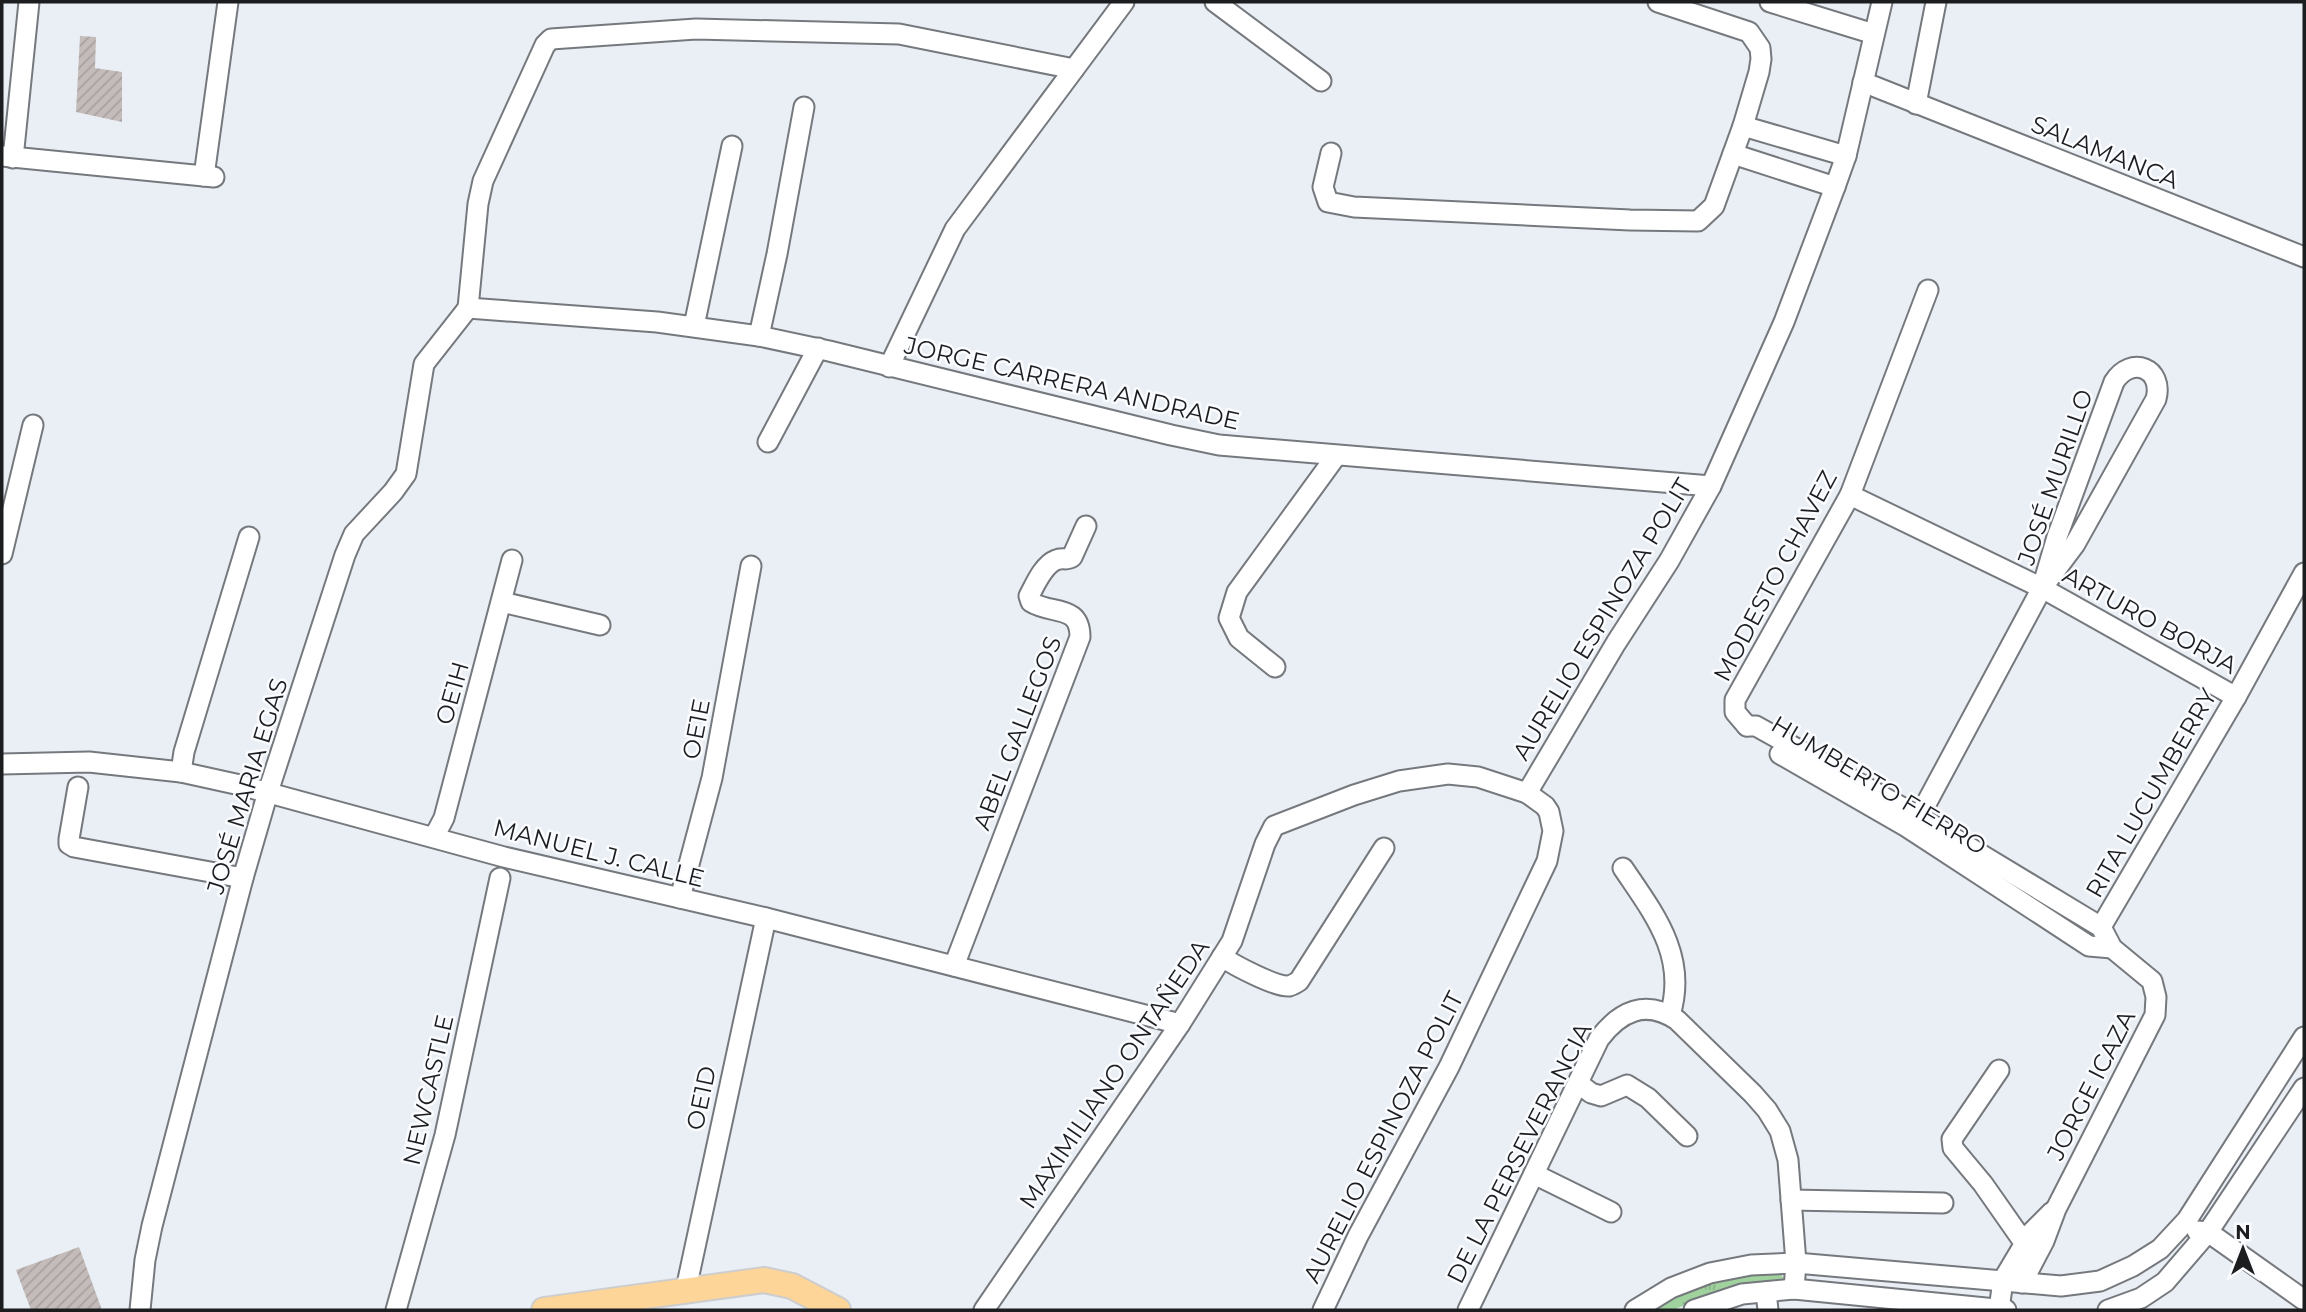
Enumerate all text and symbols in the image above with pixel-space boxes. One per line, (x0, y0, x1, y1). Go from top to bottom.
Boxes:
street label: SALAMANCA (2027, 109, 2184, 195)
street label: JORGE CARRERA ANDRADE (901, 330, 1242, 436)
street label: JOSÉ MURILLO (2011, 385, 2099, 570)
street label: MODESTO CHAVEZ (1707, 466, 1843, 686)
street label: AURELIO ESPINOZA POLIT (1506, 473, 1698, 765)
street label: ARTURO BORJA (2058, 560, 2243, 680)
street label: ABEL GALLEGOS (967, 632, 1067, 834)
street label: OE1H (429, 658, 475, 728)
street label: JOSÉ MARIA EGAS (200, 675, 294, 898)
street label: RITA LUCUMBERRY (2079, 683, 2223, 903)
street label: OE1E (676, 696, 716, 762)
street label: HUMBERTO FIERRO (1766, 709, 1992, 861)
street label: MANUEL J. CALLE (490, 813, 708, 893)
street label: MAXIMILIANO ONTAÑEDA (1013, 933, 1216, 1214)
street label: AURELIO ESPINOZA POLIT (1297, 986, 1469, 1288)
street label: JORGE ICAZA (2040, 1005, 2142, 1166)
street label: NEWCASTLE (397, 1012, 459, 1168)
street label: DE LA PERSEVERANCIA (1441, 1017, 1598, 1288)
street label: OE1D (680, 1063, 722, 1133)
north arrow (2208, 1214, 2278, 1284)
text: N (2235, 1221, 2251, 1244)

